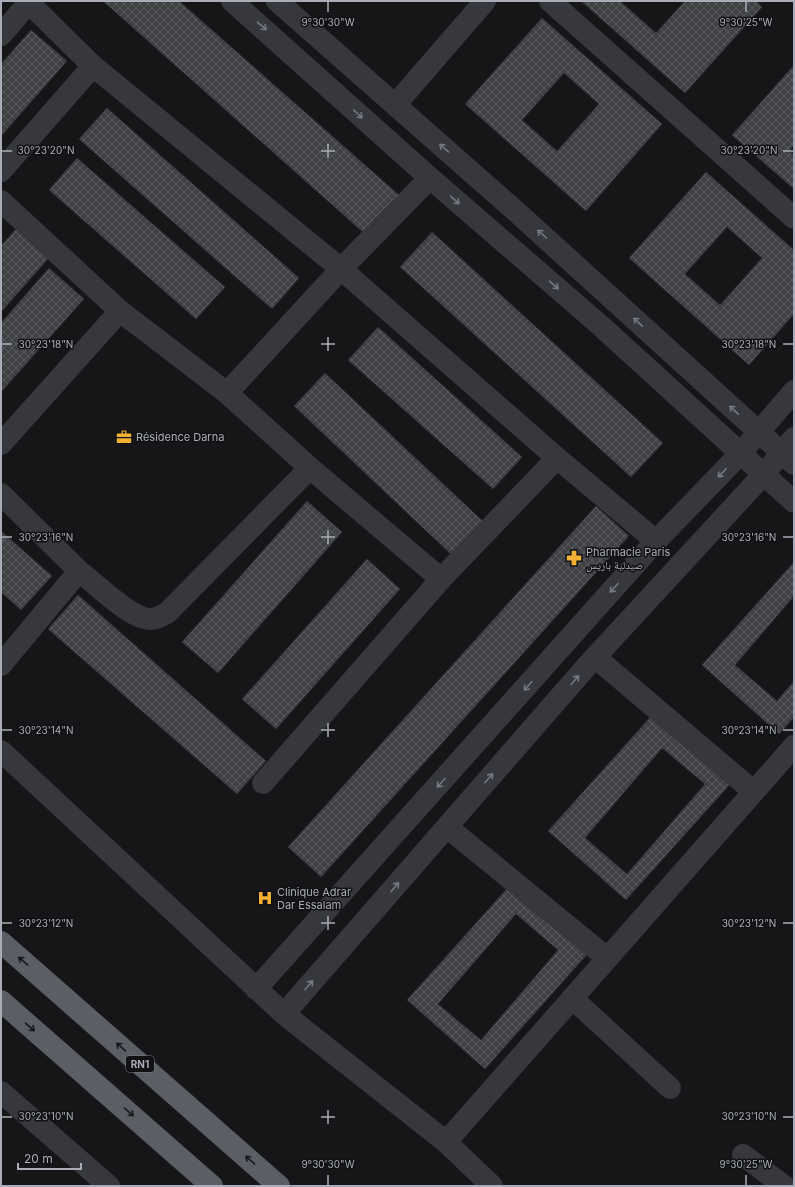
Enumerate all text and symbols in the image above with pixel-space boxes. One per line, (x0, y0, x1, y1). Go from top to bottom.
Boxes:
text: 9°30'30"W (301, 16, 355, 28)
text: 9°30'25"W (720, 16, 773, 28)
one-way arrow (257, 22, 267, 31)
one-way arrow (353, 109, 364, 118)
text: 30°23'20"N (18, 144, 74, 156)
one-way arrow (439, 144, 449, 153)
text: 30°23'20"N (721, 144, 777, 156)
one-way arrow (450, 196, 461, 205)
one-way arrow (537, 229, 547, 239)
one-way arrow (548, 281, 559, 290)
one-way arrow (633, 317, 643, 326)
text: 30°23'18"N (19, 338, 73, 350)
text: 30°23'18"N (722, 338, 776, 350)
one-way arrow (728, 405, 739, 414)
office icon: Résidence Darna (115, 428, 133, 446)
place label: Résidence Darna (136, 430, 224, 444)
one-way arrow (717, 468, 727, 478)
text: 30°23'16"N (19, 531, 73, 543)
text: 30°23'16"N (722, 531, 776, 543)
place label: Pharmacie Paris صيدلية باريس (586, 545, 670, 572)
pharmacy icon: Pharmacie Paris صيدلية باريس (565, 549, 583, 567)
one-way arrow (610, 583, 619, 594)
one-way arrow (570, 675, 579, 686)
one-way arrow (524, 680, 533, 690)
text: 30°23'14"N (18, 724, 74, 736)
text: 30°23'14"N (721, 724, 777, 736)
one-way arrow (485, 773, 494, 784)
one-way arrow (437, 777, 446, 788)
one-way arrow (390, 882, 399, 892)
place label: Clinique Adrar Dar Essalam (277, 885, 351, 912)
hospital icon: Clinique Adrar Dar Essalam (256, 889, 274, 907)
text: 30°23'12"N (19, 917, 73, 929)
text: 30°23'12"N (722, 917, 776, 929)
one-way arrow (18, 956, 28, 966)
one-way arrow (305, 980, 314, 990)
one-way arrow (25, 1022, 36, 1031)
one-way arrow (116, 1042, 126, 1051)
road number: RN1 (126, 1056, 154, 1072)
one-way arrow (123, 1107, 133, 1116)
text: 30°23'10"N (19, 1110, 73, 1122)
text: 30°23'10"N (722, 1110, 776, 1122)
scale bar (18, 1145, 81, 1171)
text: 20 m (24, 1151, 53, 1166)
one-way arrow (245, 1156, 255, 1165)
text: 9°30'30"W (301, 1158, 355, 1170)
text: 9°30'25"W (720, 1158, 773, 1170)

